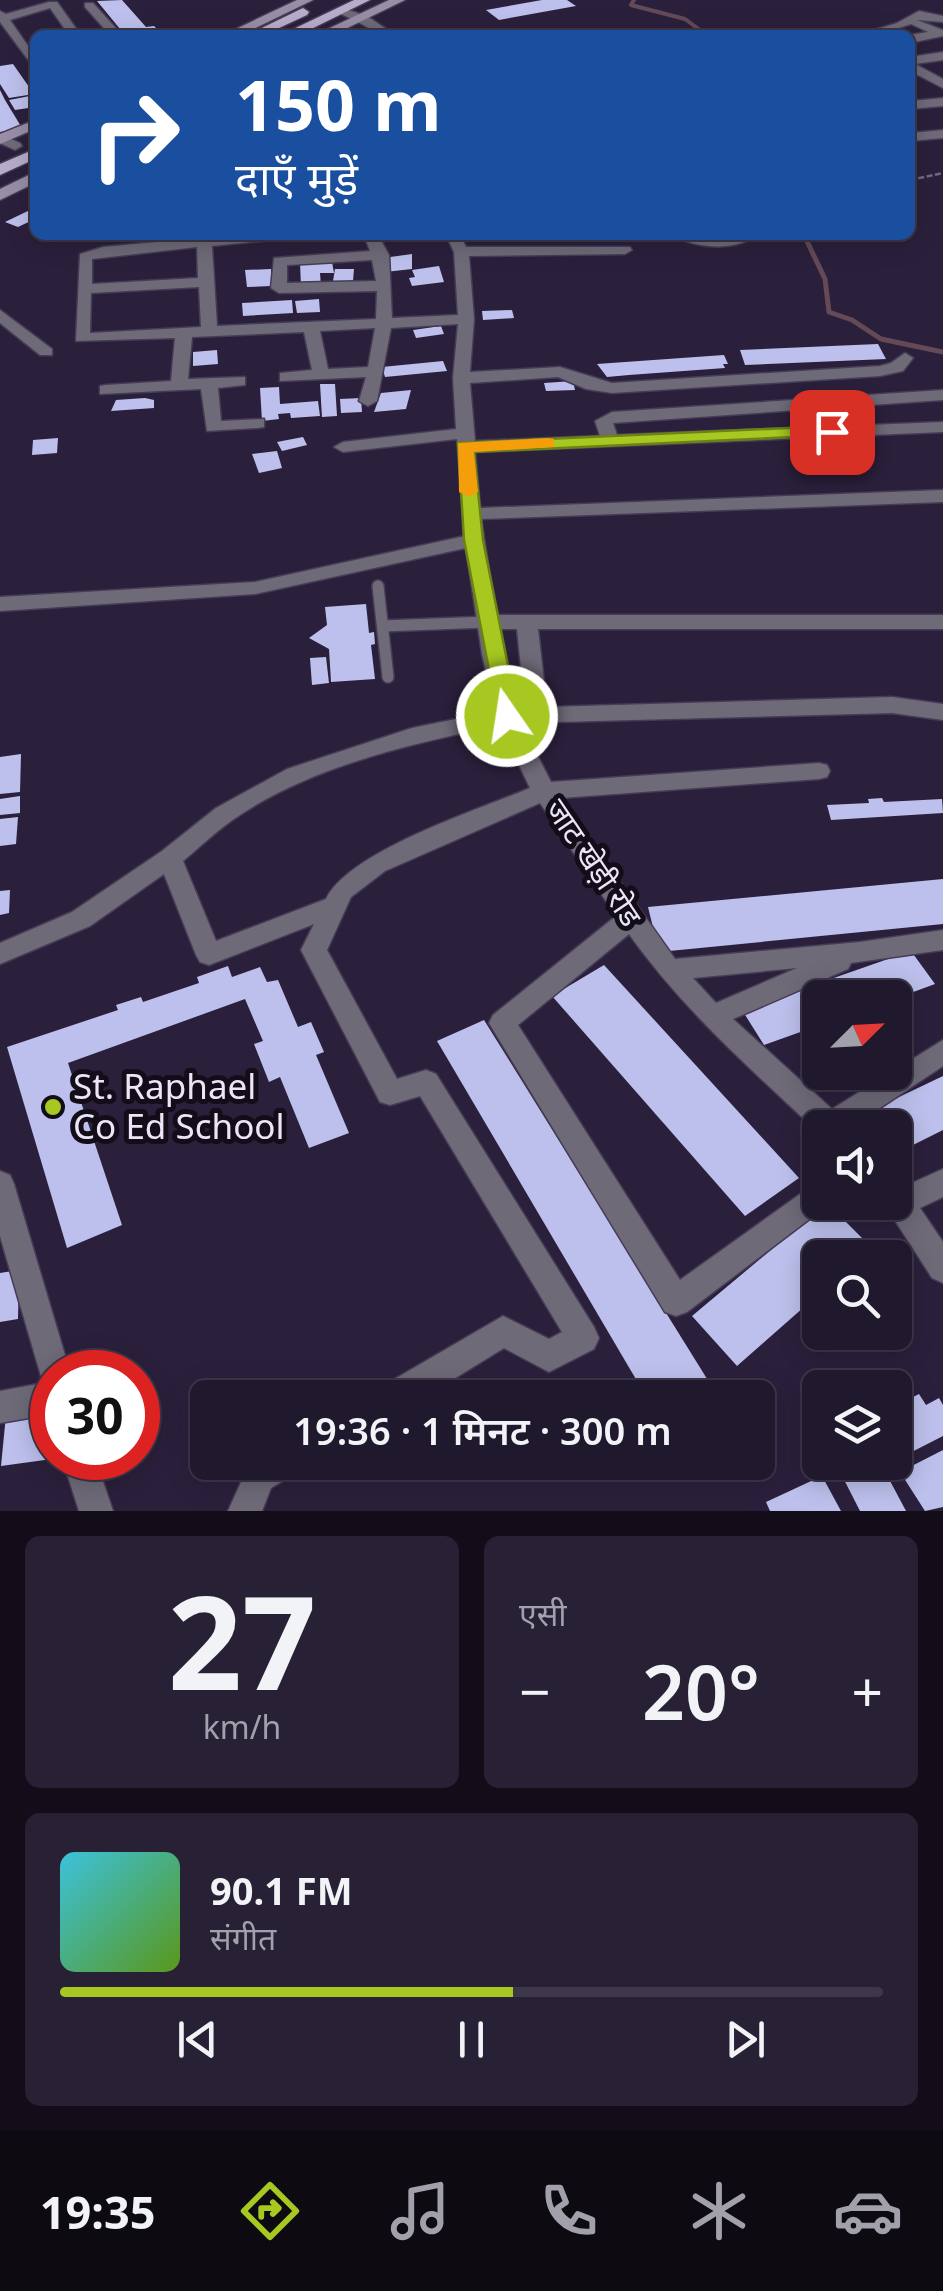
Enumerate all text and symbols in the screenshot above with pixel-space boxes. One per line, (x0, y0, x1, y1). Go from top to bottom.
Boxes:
text: 150 m (235, 56, 442, 152)
icon: right (70, 70, 200, 200)
text: दाएँ मुड़ें (235, 147, 358, 208)
pin (790, 390, 875, 475)
icon: arrive (805, 405, 860, 460)
position arrow (455, 664, 559, 768)
street label: जाट खेड़ी रोड (537, 791, 652, 935)
north arrow (802, 980, 912, 1090)
map controls (802, 980, 912, 1480)
place label: St. Raphael Co Ed School (73, 1062, 285, 1149)
marker: St. Raphael Co Ed School (42, 1096, 64, 1118)
button: sound (802, 1110, 912, 1220)
button: search (802, 1240, 912, 1350)
speed limit sign: 30 (30, 1350, 160, 1480)
button: layers (802, 1370, 912, 1480)
text: 19:36 · 1 मिनट · 300 m (293, 1404, 672, 1456)
text: 27 (168, 1551, 316, 1728)
text: एसी (519, 1592, 567, 1635)
text: 20° (642, 1640, 760, 1742)
text: − (519, 1653, 550, 1728)
text: + (852, 1653, 883, 1728)
text: km/h (203, 1705, 281, 1748)
text: 90.1 FM (210, 1864, 352, 1916)
text: संगीत (210, 1916, 276, 1959)
icon: previous (170, 2012, 225, 2067)
icon: pause (444, 2012, 499, 2067)
icon: next (718, 2012, 773, 2067)
icon: directions (235, 2176, 305, 2246)
icon: music (385, 2176, 455, 2246)
icon: phone (534, 2176, 604, 2246)
icon: climate (684, 2176, 754, 2246)
icon: car (833, 2176, 903, 2246)
text: 19:35 (40, 2181, 155, 2242)

